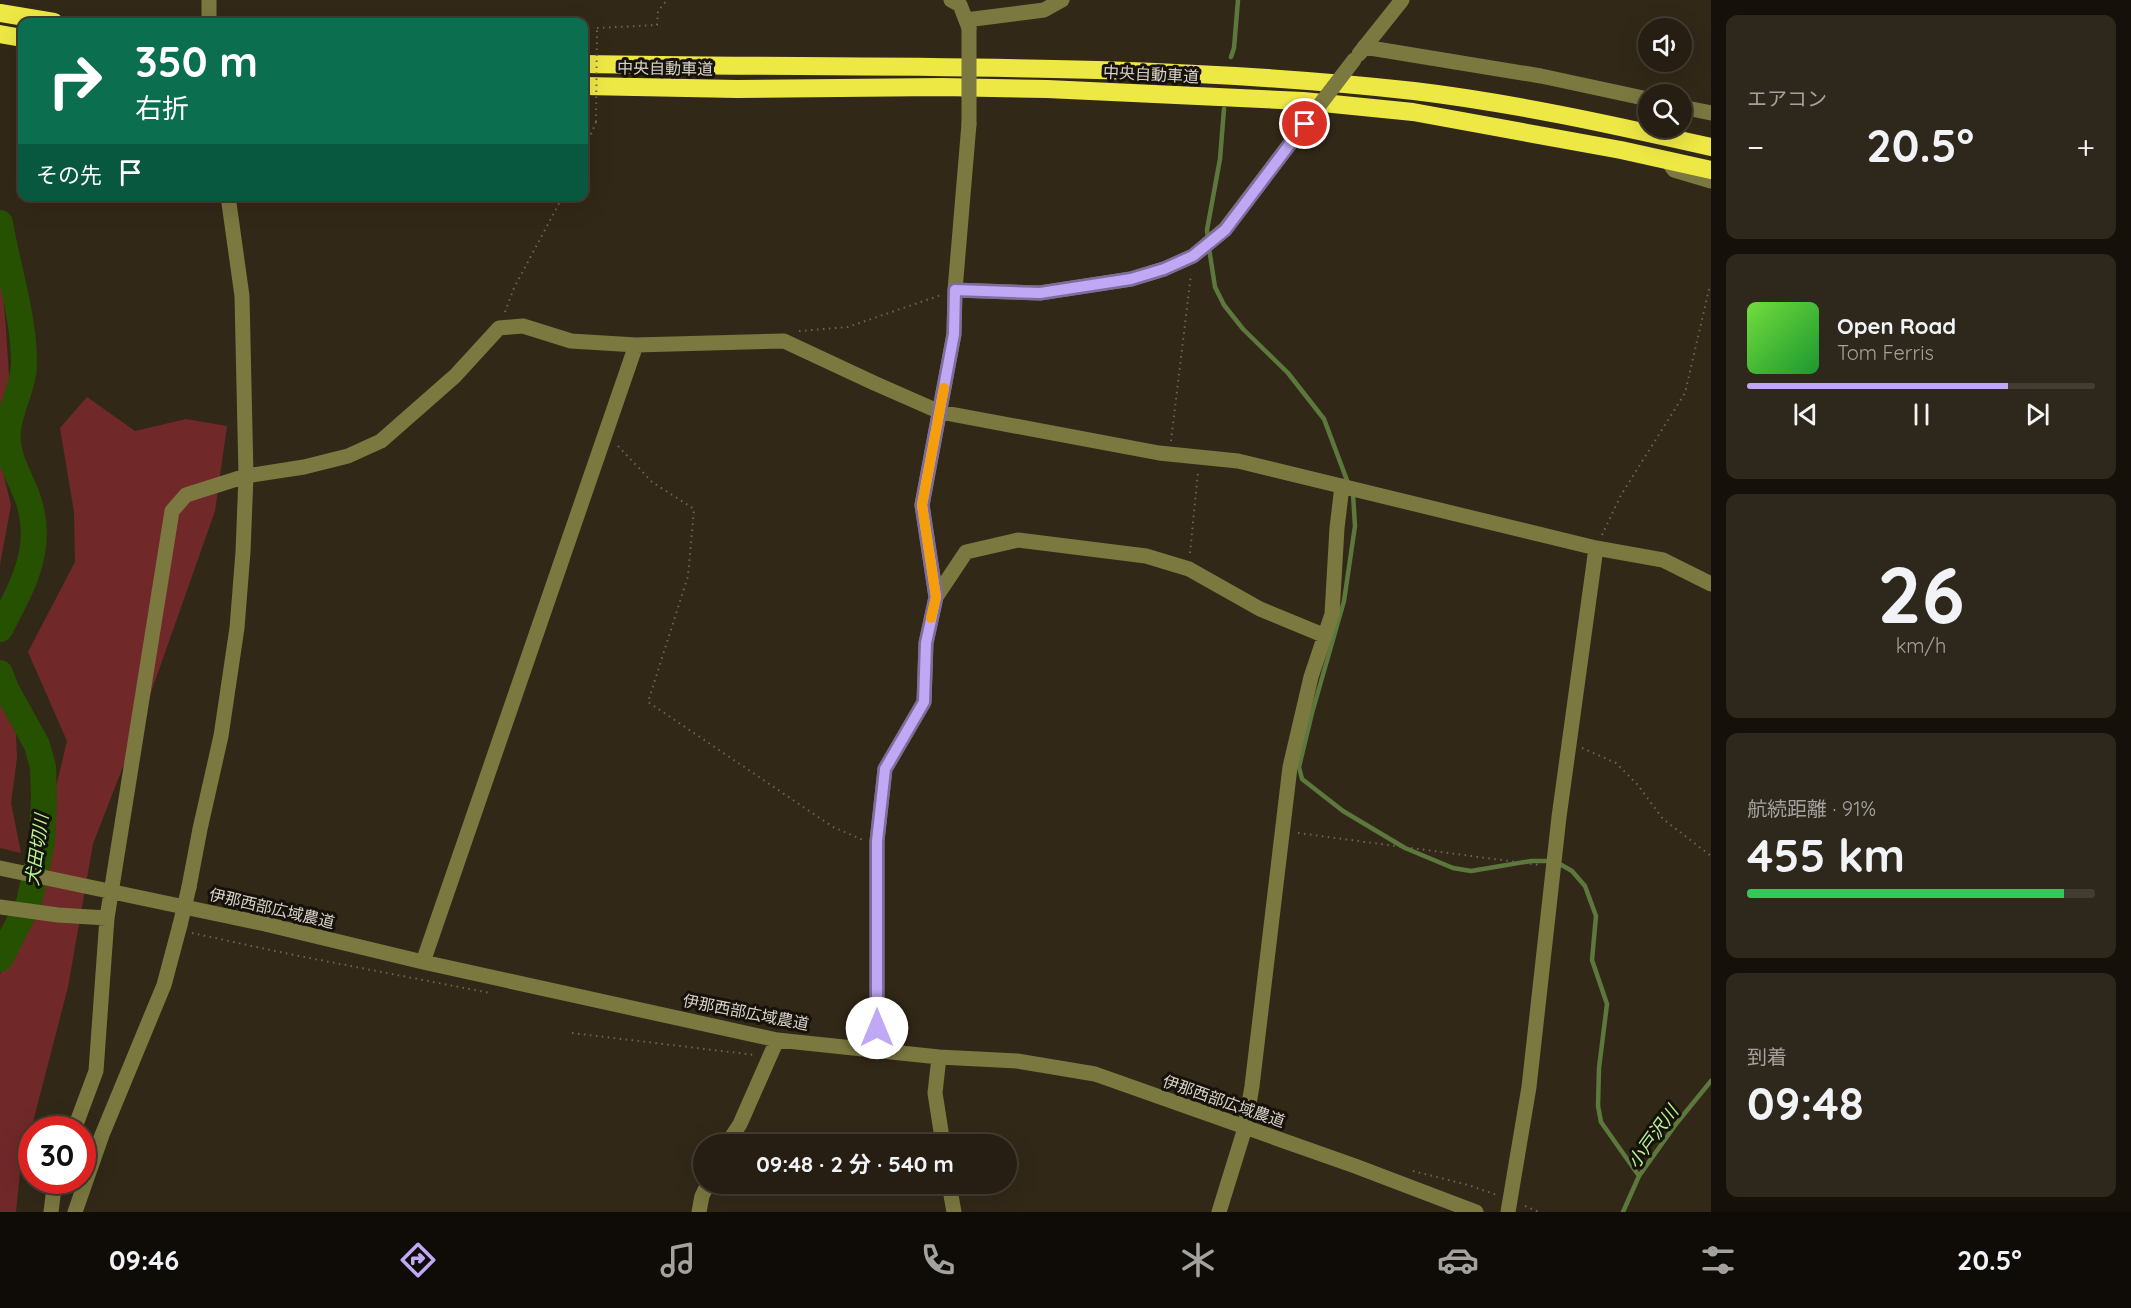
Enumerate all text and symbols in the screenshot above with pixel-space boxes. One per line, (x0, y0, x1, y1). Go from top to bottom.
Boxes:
map controls (1638, 18, 1692, 138)
button: sound (1638, 18, 1692, 72)
text: 350 m (135, 35, 258, 88)
icon: right (36, 42, 114, 120)
street label: 中央自動車道 (617, 57, 713, 79)
street label: 中央自動車道 (1103, 62, 1199, 86)
button: search (1638, 84, 1692, 138)
text: エアコン (1747, 86, 1827, 111)
text: 右折 (135, 91, 189, 125)
pin (1279, 98, 1330, 149)
icon: arrive (1288, 107, 1321, 140)
text: 20.5° (1866, 117, 1974, 173)
text: − (1747, 126, 1764, 167)
text: + (2076, 126, 2095, 167)
icon: arrive (114, 156, 147, 189)
text: その先 (36, 161, 102, 189)
text: Open Road (1837, 312, 1956, 340)
text: Tom Ferris (1837, 340, 1934, 365)
icon: previous (1789, 398, 1822, 431)
icon: pause (1905, 398, 1938, 431)
icon: next (2021, 398, 2054, 431)
text: 26 (1877, 545, 1965, 643)
text: km/h (1896, 633, 1946, 658)
text: 航続距離 · 91% (1747, 796, 1876, 821)
water label: 犬田切川 (20, 811, 53, 887)
text: 455 km (1747, 827, 1905, 883)
street label: 伊那西部広域農道 (207, 884, 337, 932)
street label: 伊那西部広域農道 (681, 990, 811, 1034)
position arrow (845, 996, 909, 1060)
text: 到着 (1747, 1044, 1787, 1069)
street label: 伊那西部広域農道 (1160, 1071, 1288, 1131)
text: 09:48 (1747, 1075, 1864, 1131)
water label: 小戸沢川 (1622, 1099, 1684, 1173)
speed limit sign: 30 (18, 1116, 96, 1194)
text: 09:48 · 2 分 · 540 m (756, 1150, 954, 1178)
icon: directions (397, 1239, 439, 1281)
icon: music (657, 1239, 699, 1281)
icon: phone (917, 1239, 959, 1281)
icon: climate (1177, 1239, 1219, 1281)
icon: car (1437, 1239, 1479, 1281)
icon: filters (1697, 1239, 1739, 1281)
text: 09:46 (109, 1243, 179, 1277)
text: 20.5° (1957, 1243, 2022, 1277)

